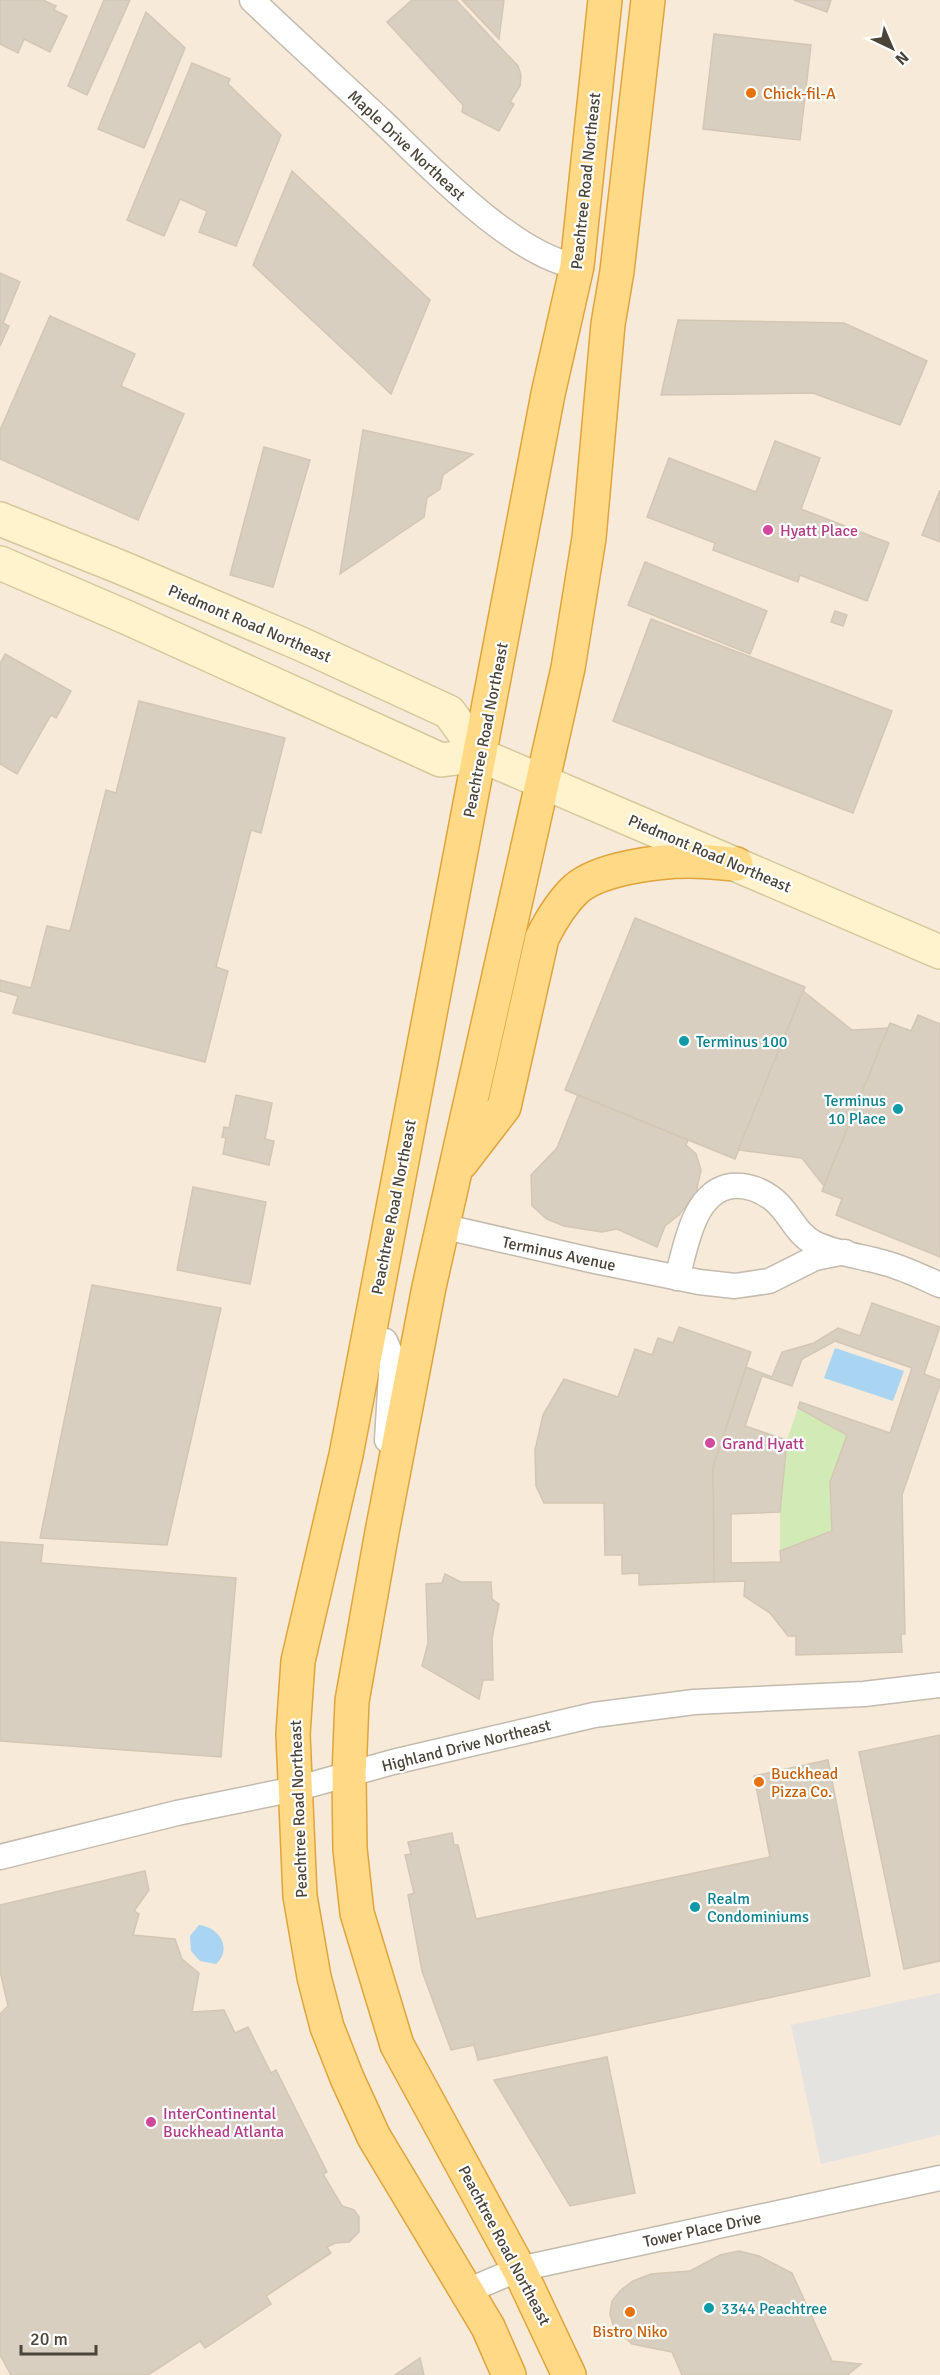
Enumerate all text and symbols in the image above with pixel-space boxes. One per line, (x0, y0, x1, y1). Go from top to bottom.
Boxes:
north arrow (862, 18, 922, 78)
text: N (891, 47, 913, 69)
place label: Chick-fil-A (763, 84, 836, 104)
street label: Maple Drive Northeast (343, 86, 469, 206)
marker: Chick-fil-A (744, 86, 758, 100)
street label: Peachtree Road Northeast (567, 91, 605, 271)
place label: Hyatt Place (780, 521, 858, 541)
marker: Hyatt Place (761, 523, 775, 537)
street label: Piedmont Road Northeast (165, 581, 334, 667)
street label: Peachtree Road Northeast (459, 641, 513, 819)
street label: Piedmont Road Northeast (625, 811, 794, 897)
place label: Terminus 100 (696, 1032, 787, 1052)
marker: Terminus 100 (677, 1034, 691, 1048)
place label: Terminus 10 Place (824, 1091, 886, 1129)
marker: Terminus 10 Place (891, 1102, 905, 1116)
street label: Peachtree Road Northeast (367, 1118, 421, 1296)
street label: Terminus Avenue (500, 1232, 617, 1276)
place label: Grand Hyatt (722, 1434, 805, 1454)
marker: Grand Hyatt (703, 1436, 717, 1450)
street label: Highland Drive Northeast (380, 1715, 553, 1777)
street label: Peachtree Road Northeast (286, 1719, 312, 1898)
place label: Buckhead Pizza Co. (771, 1764, 838, 1802)
marker: Buckhead Pizza Co. (752, 1775, 766, 1789)
place label: Realm Condominiums (707, 1889, 809, 1927)
marker: Realm Condominiums (688, 1900, 702, 1914)
place label: InterContinental Buckhead Atlanta (163, 2104, 284, 2142)
marker: InterContinental Buckhead Atlanta (144, 2115, 158, 2129)
street label: Peachtree Road Northeast (454, 2162, 555, 2329)
street label: Tower Place Drive (641, 2208, 763, 2252)
place label: 3344 Peachtree (721, 2299, 827, 2319)
marker: 3344 Peachtree (702, 2301, 716, 2315)
marker: Bistro Niko (623, 2305, 637, 2319)
scale bar (21, 2318, 96, 2356)
place label: Bistro Niko (592, 2322, 668, 2342)
text: 20 m (30, 2328, 68, 2350)

